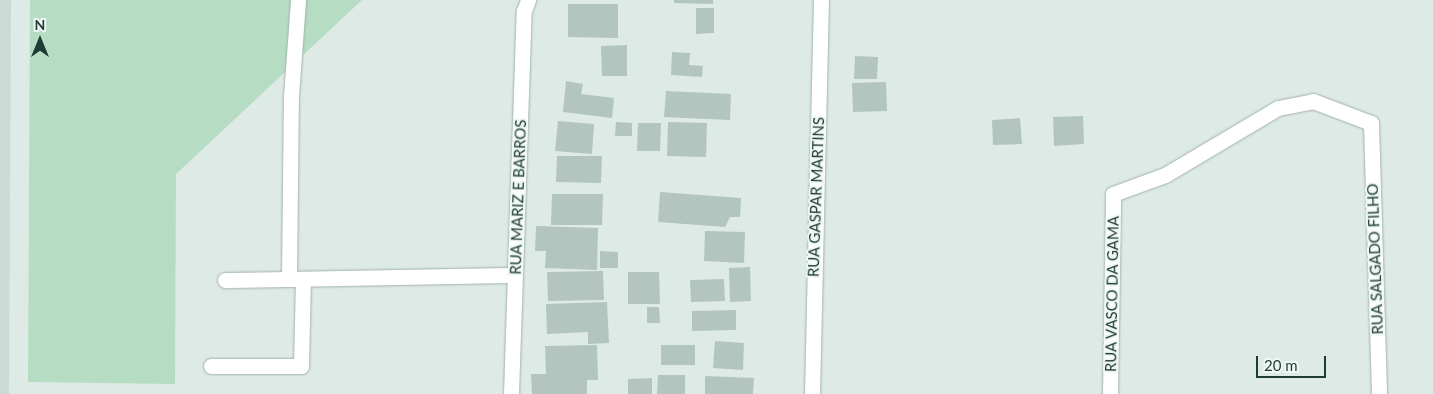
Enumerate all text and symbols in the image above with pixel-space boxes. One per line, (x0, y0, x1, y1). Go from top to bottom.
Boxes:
north arrow (15, 15, 65, 65)
text: N (35, 16, 45, 33)
street label: RUA GASPAR MARTINS (804, 116, 828, 278)
street label: RUA MARIZ E BARROS (506, 119, 530, 275)
street label: RUA SALGADO FILHO (1363, 183, 1387, 335)
street label: RUA VASCO DA GAMA (1102, 215, 1122, 373)
scale bar (1258, 346, 1328, 378)
text: 20 m (1264, 356, 1298, 374)

